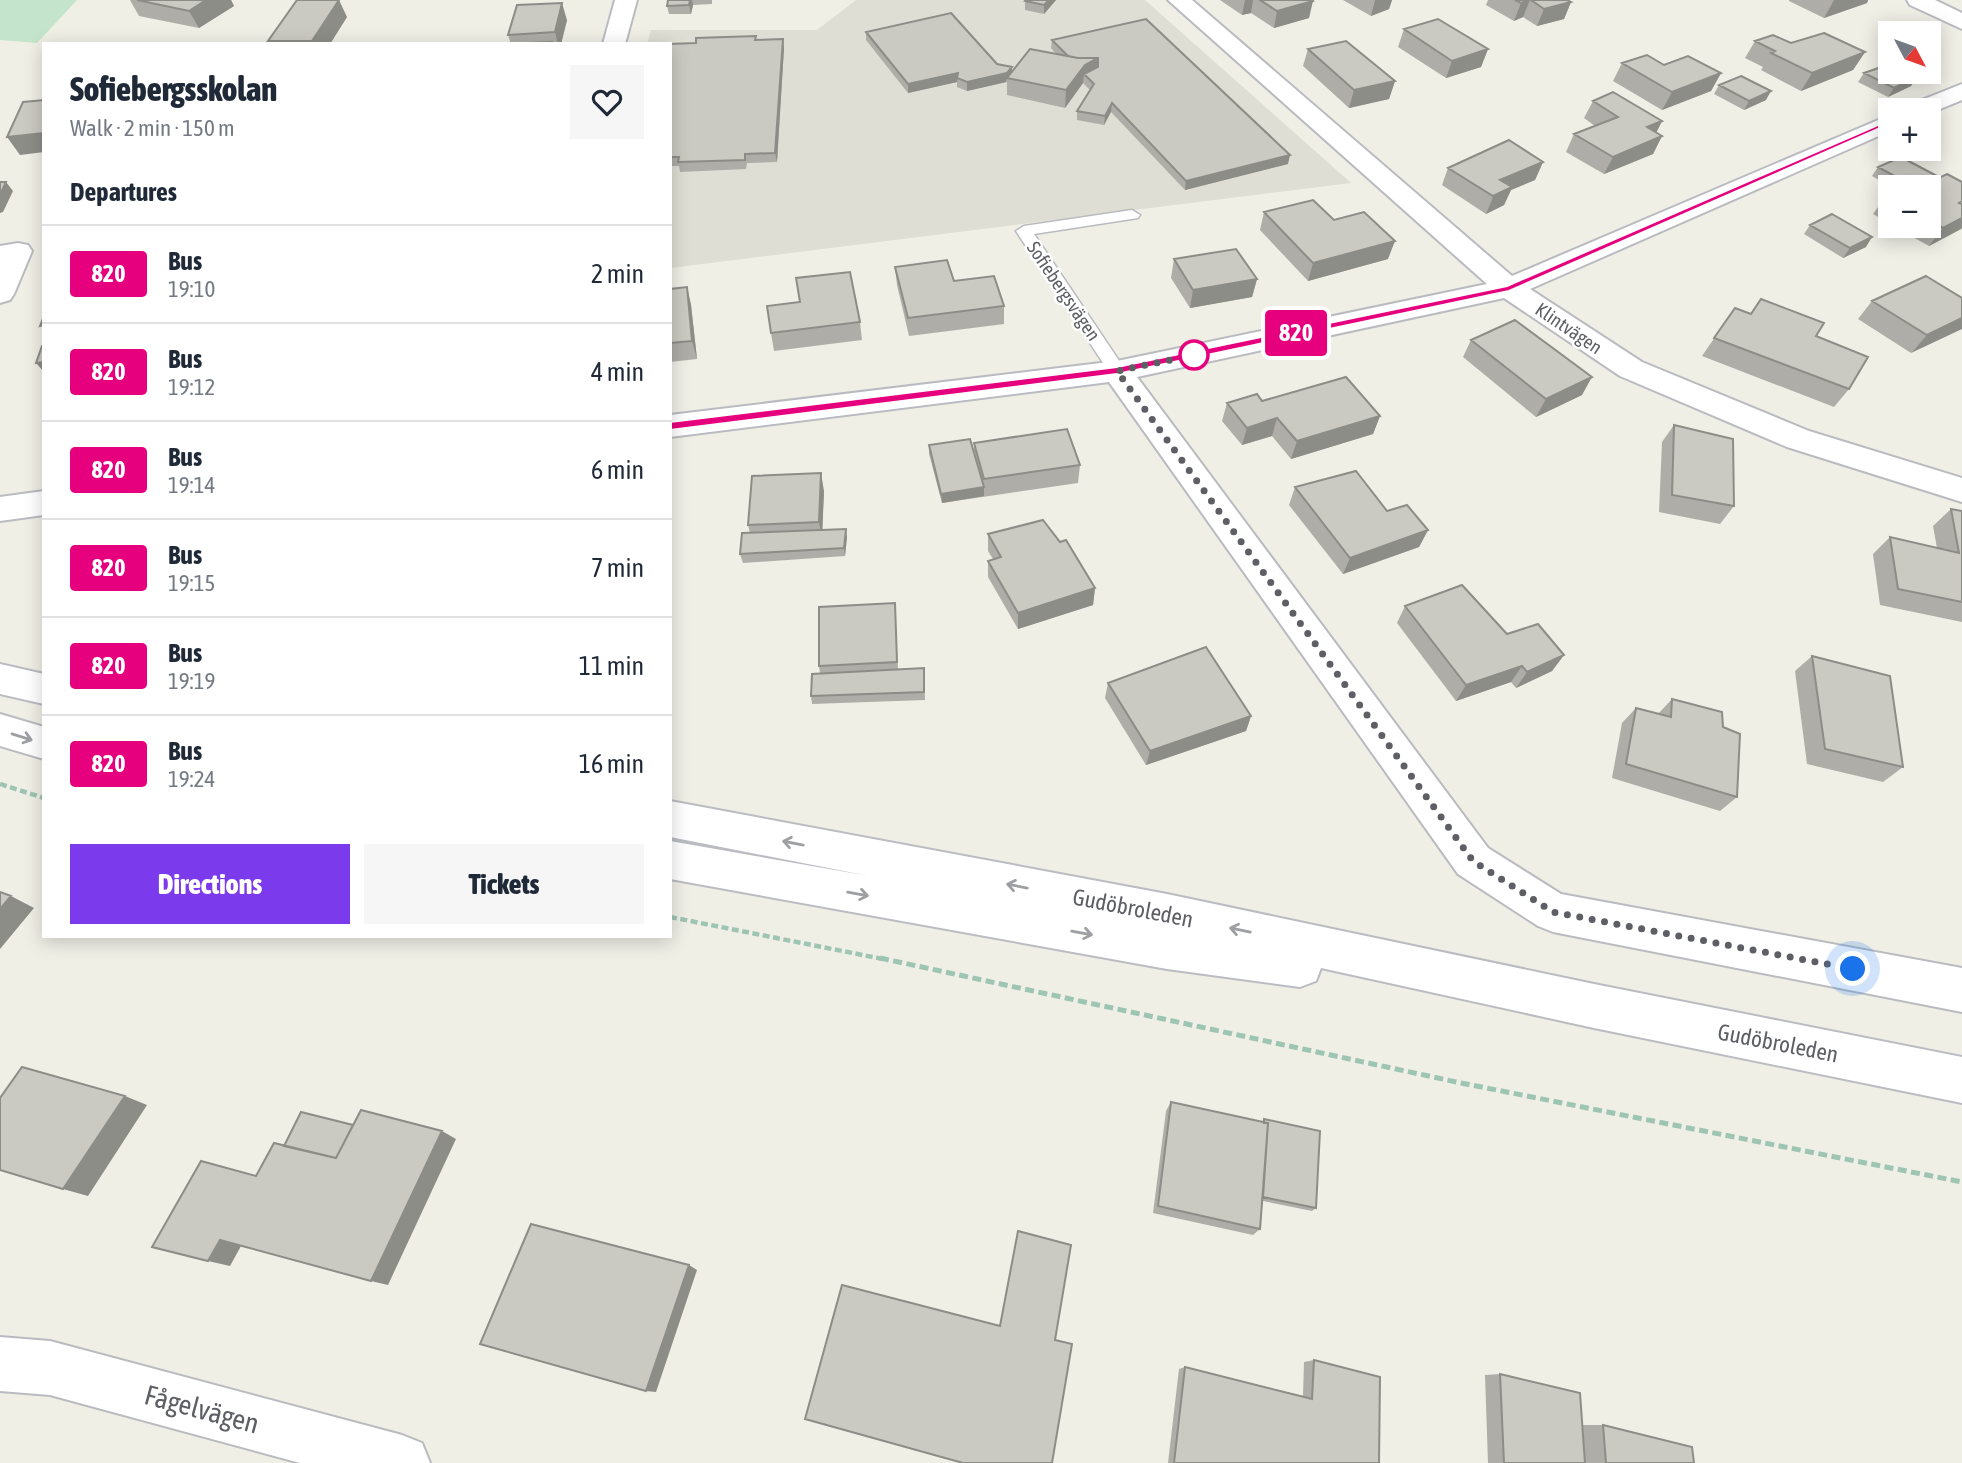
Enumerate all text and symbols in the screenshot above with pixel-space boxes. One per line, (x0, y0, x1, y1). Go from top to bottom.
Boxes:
north arrow (1878, 21, 1941, 84)
map controls (1878, 21, 1941, 238)
button: heart (570, 65, 644, 139)
text: Sofiebergsskolan (70, 70, 277, 108)
button: + (1878, 98, 1941, 161)
text: Walk · 2 min · 150 m (70, 115, 234, 141)
button: − (1878, 175, 1941, 238)
text: Departures (70, 177, 177, 207)
street label: Sofiebergsvägen (1023, 237, 1105, 345)
text: Bus (168, 246, 202, 276)
text: 2 min (591, 259, 644, 289)
text: 820 (92, 260, 125, 287)
text: 19:10 (168, 276, 215, 302)
street label: Klintvägen (1532, 298, 1606, 358)
line badge: 820 (1256, 310, 1336, 356)
text: 820 (1279, 319, 1313, 346)
unlabelled marker (1179, 340, 1209, 370)
text: Bus (168, 344, 202, 374)
text: 4 min (591, 357, 644, 387)
text: 820 (92, 358, 125, 385)
text: 19:12 (168, 374, 215, 400)
text: Bus (168, 442, 202, 472)
text: 6 min (591, 455, 644, 485)
text: 820 (92, 456, 125, 483)
text: 19:14 (168, 472, 215, 498)
text: Bus (168, 540, 202, 570)
text: 7 min (591, 553, 644, 583)
text: 820 (92, 554, 125, 581)
text: 19:15 (168, 570, 215, 596)
text: Bus (168, 638, 202, 668)
text: 11 min (579, 651, 644, 681)
text: 820 (92, 652, 125, 679)
text: 19:19 (168, 668, 215, 694)
one-way arrow (11, 731, 33, 744)
text: Bus (168, 736, 202, 766)
text: 16 min (579, 749, 644, 779)
text: 820 (92, 750, 125, 777)
text: 19:24 (168, 766, 215, 792)
one-way arrow (782, 836, 805, 850)
button: Directions (70, 844, 350, 924)
button: Tickets (364, 844, 644, 924)
one-way arrow (1006, 878, 1029, 892)
street label: Gudöbroleden (1071, 884, 1195, 932)
one-way arrow (846, 888, 869, 901)
one-way arrow (1229, 922, 1252, 936)
one-way arrow (1070, 927, 1093, 940)
your location (1835, 951, 1870, 986)
street label: Gudöbroleden (1716, 1019, 1840, 1067)
street label: Fågelvägen (141, 1378, 263, 1440)

